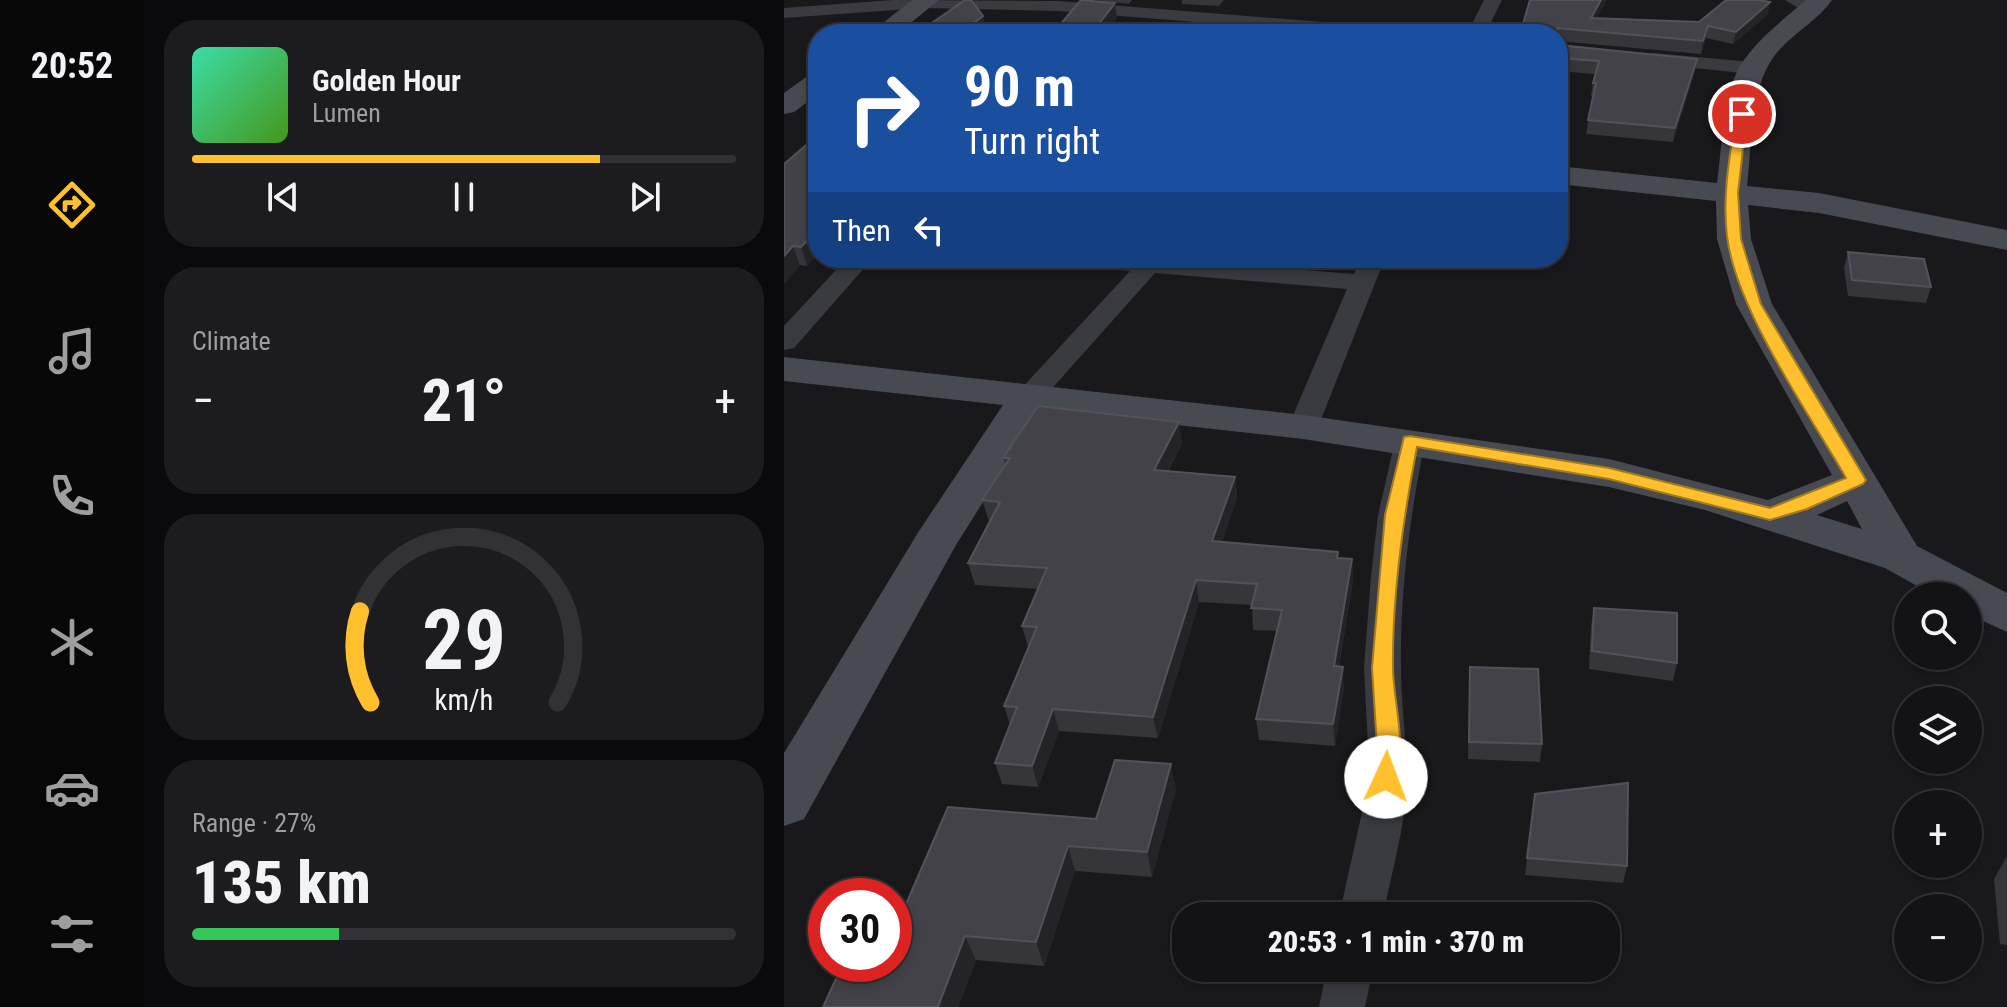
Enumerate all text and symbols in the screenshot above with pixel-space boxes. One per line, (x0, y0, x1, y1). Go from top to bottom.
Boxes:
text: 20:52 (31, 45, 113, 87)
text: 90 m (964, 54, 1075, 120)
icon: right (832, 56, 936, 160)
text: Golden Hour (312, 63, 461, 98)
pin (1708, 80, 1776, 148)
icon: arrive (1720, 92, 1764, 136)
text: Lumen (312, 98, 381, 128)
text: Turn right (964, 121, 1100, 163)
icon: previous (261, 175, 305, 219)
icon: pause (442, 175, 486, 219)
icon: next (623, 175, 667, 219)
icon: directions (44, 177, 100, 233)
icon: left (907, 208, 951, 252)
text: Then (832, 213, 891, 248)
icon: music (44, 323, 100, 379)
text: Climate (192, 326, 271, 356)
text: 21° (422, 365, 506, 436)
text: − (192, 375, 214, 427)
text: + (714, 375, 736, 427)
icon: phone (44, 468, 100, 524)
map controls (1894, 582, 1982, 982)
button: search (1894, 582, 1982, 670)
text: 29 (422, 591, 506, 688)
icon: climate (44, 614, 100, 670)
text: km/h (435, 683, 493, 717)
button: layers (1894, 686, 1982, 774)
position arrow (1344, 735, 1428, 819)
icon: car (44, 760, 100, 816)
button: + (1894, 790, 1982, 878)
text: Range · 27% (192, 808, 316, 838)
text: 135 km (192, 847, 371, 918)
speed limit sign: 30 (808, 878, 912, 982)
button: − (1894, 894, 1982, 982)
icon: filters (44, 906, 100, 962)
text: 20:53 · 1 min · 370 m (1268, 924, 1524, 959)

